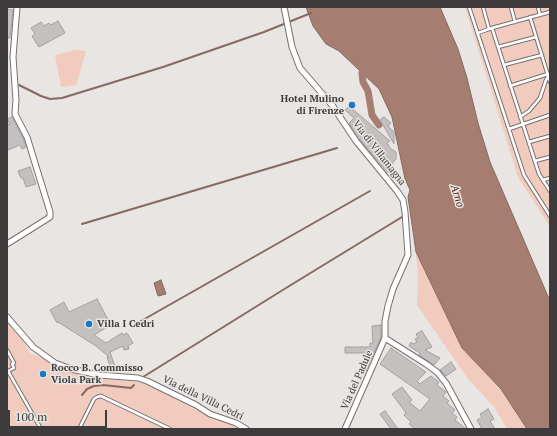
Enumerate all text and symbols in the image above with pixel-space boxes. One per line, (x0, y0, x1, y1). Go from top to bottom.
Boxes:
place label: Hotel Mulino di Firenze (281, 93, 344, 116)
marker: Hotel Mulino di Firenze (347, 100, 357, 110)
street label: Via di Villamagna (350, 118, 408, 188)
water label: Arno (447, 183, 467, 209)
place label: Villa I Cedri (97, 318, 154, 330)
marker: Villa I Cedri (84, 319, 94, 329)
street label: Via del Padule (339, 348, 375, 412)
place label: Rocco B. Commisso Viola Park (51, 362, 143, 386)
marker: Rocco B. Commisso Viola Park (38, 369, 48, 379)
street label: Via della Villa Cedri (161, 373, 245, 423)
scale bar (10, 402, 109, 428)
text: 100 m (15, 409, 47, 424)

